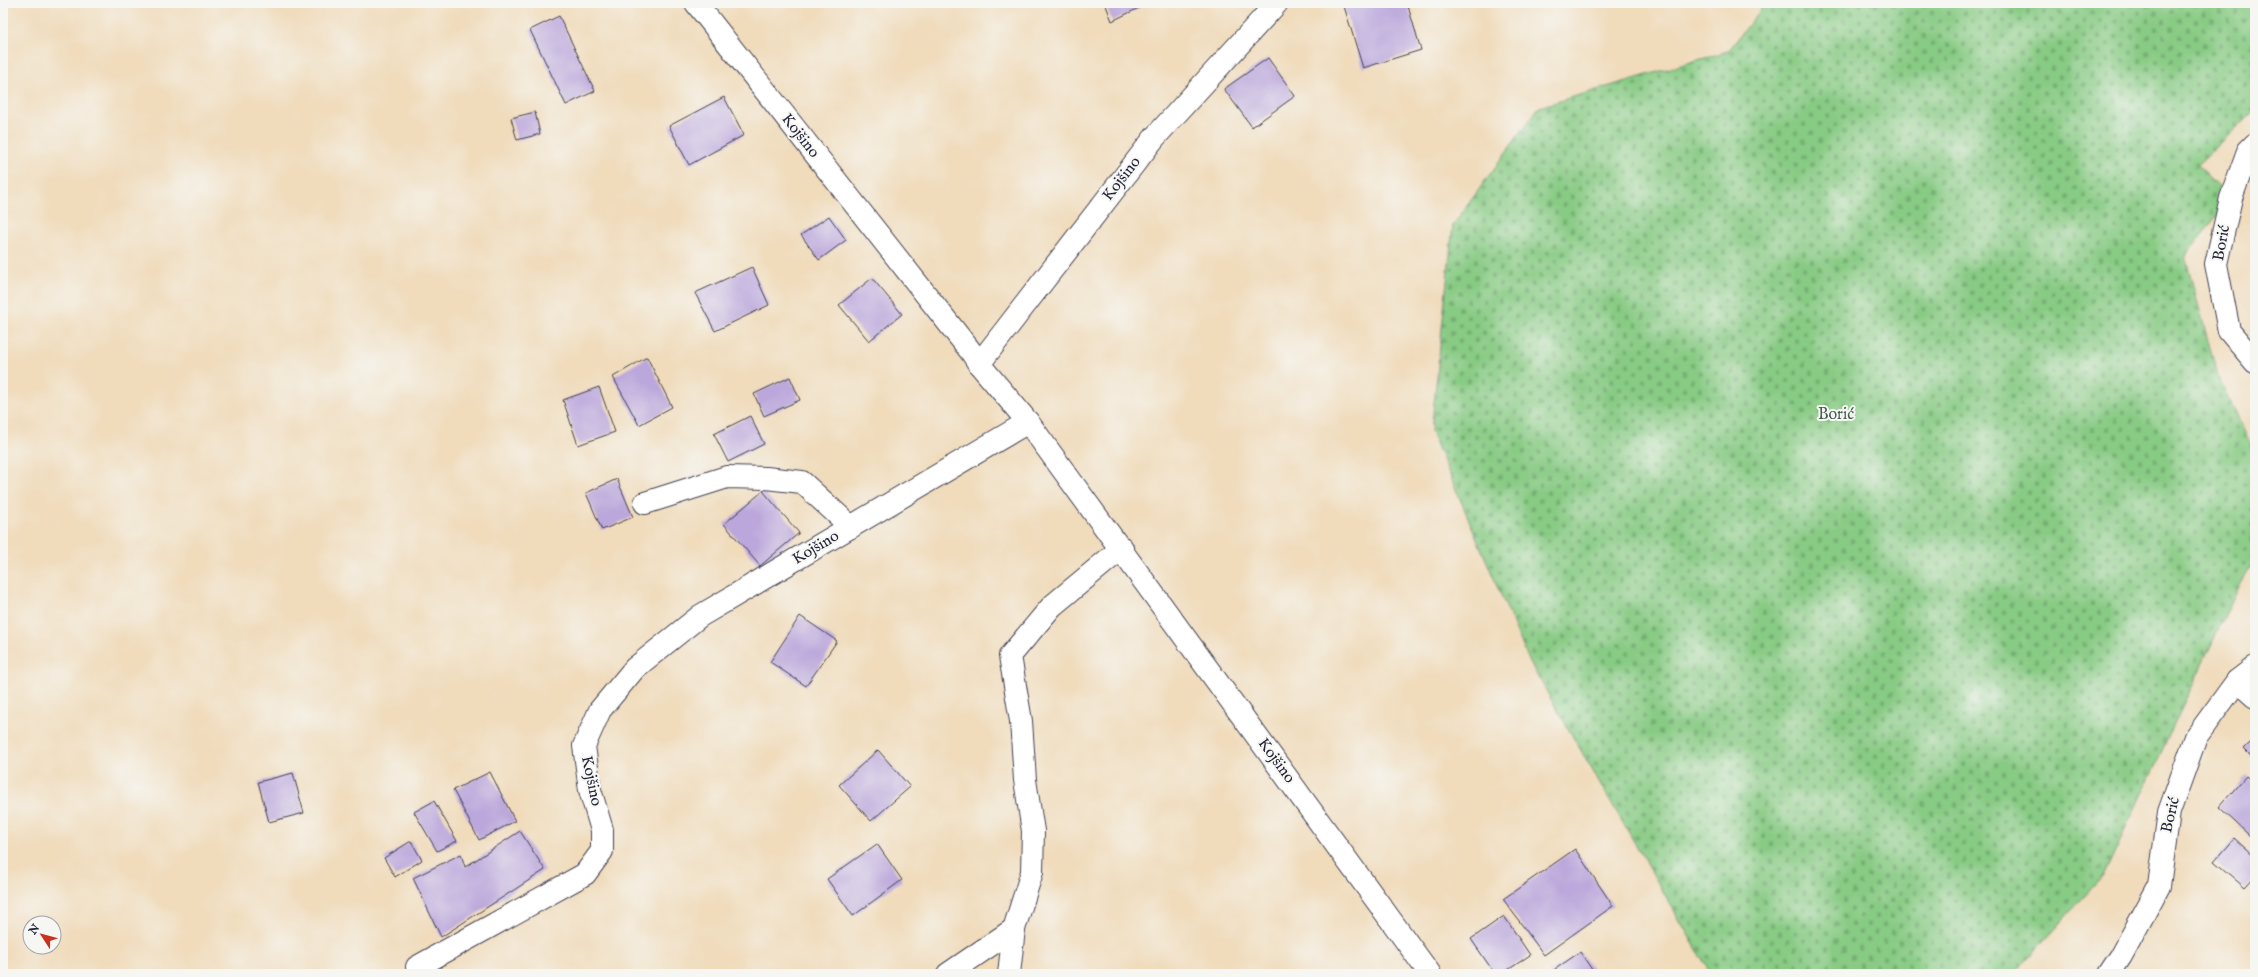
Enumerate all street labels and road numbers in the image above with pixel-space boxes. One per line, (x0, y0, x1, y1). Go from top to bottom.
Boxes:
street label: Kojšino (776, 110, 824, 163)
street label: Kojšino (1098, 152, 1146, 205)
street label: Borić (2209, 223, 2235, 263)
street label: Kojšino (789, 526, 843, 570)
street label: Kojšino (1253, 735, 1299, 788)
street label: Kojšino (576, 754, 606, 808)
street label: Borić (2157, 795, 2185, 835)

